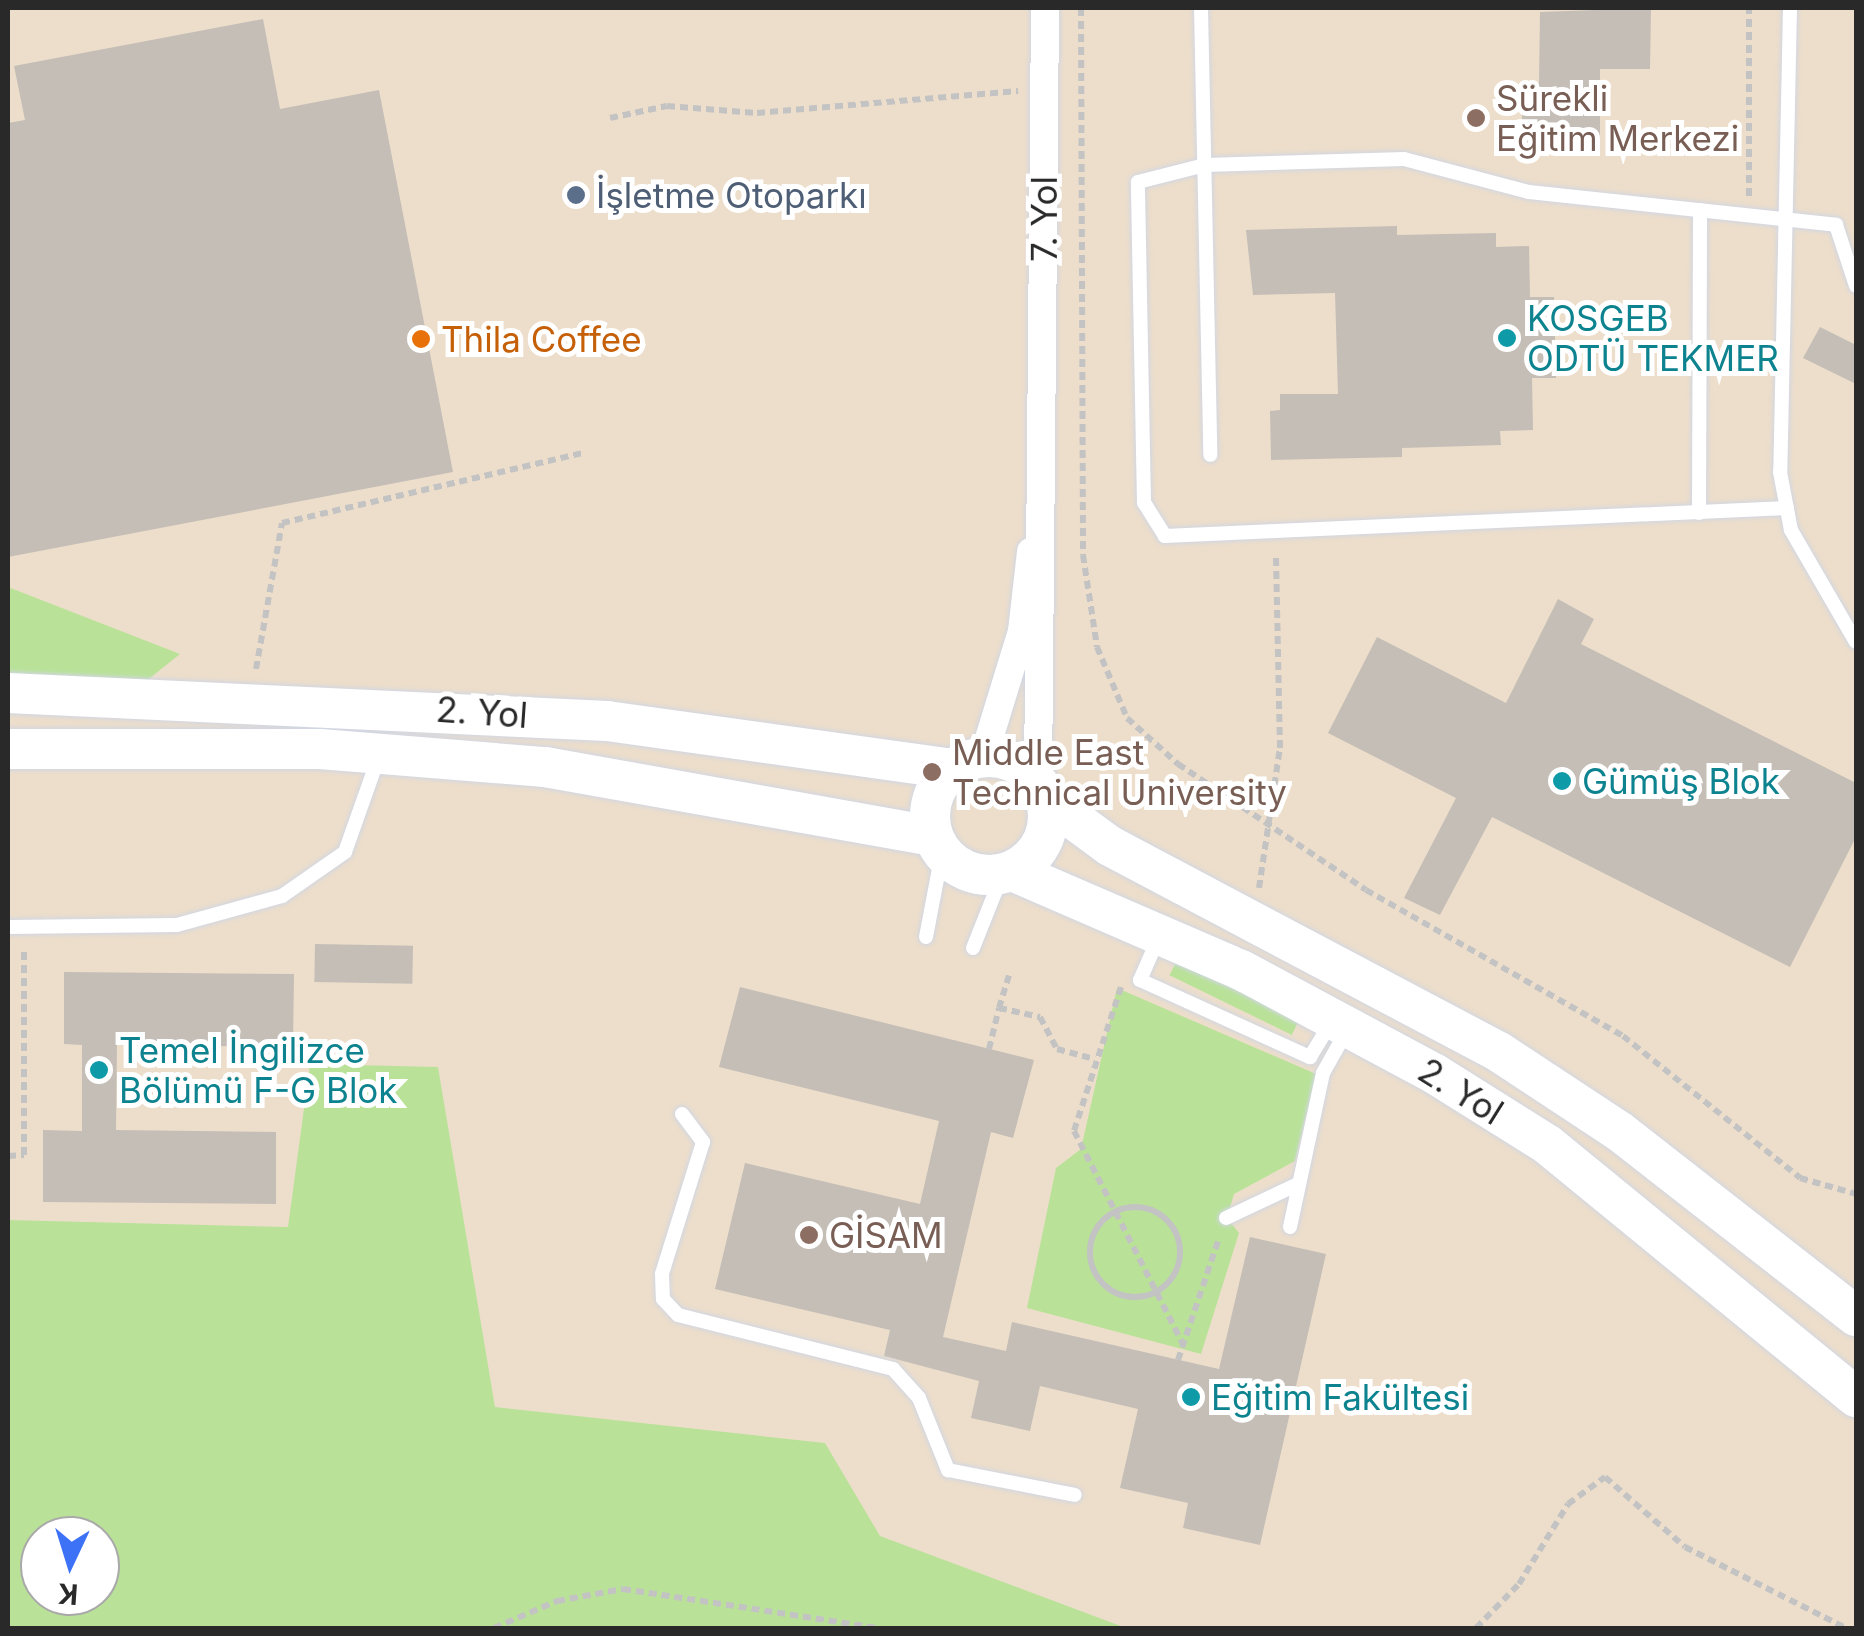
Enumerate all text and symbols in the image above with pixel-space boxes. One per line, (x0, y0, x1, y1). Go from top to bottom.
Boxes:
place label: Sürekli Eğitim Merkezi (1496, 77, 1739, 159)
marker: Sürekli Eğitim Merkezi (1465, 107, 1487, 129)
place label: İşletme Otoparkı (596, 174, 867, 216)
street label: 7. Yol (1023, 176, 1065, 262)
marker: İşletme Otoparkı (565, 184, 587, 206)
place label: KOSGEB ODTÜ TEKMER (1527, 297, 1779, 379)
place label: Thila Coffee (441, 318, 642, 360)
marker: KOSGEB ODTÜ TEKMER (1496, 327, 1518, 349)
marker: Thila Coffee (410, 328, 432, 350)
street label: 2. Yol (435, 688, 529, 736)
place label: Middle East Technical University (952, 731, 1287, 813)
place label: Gümüş Blok (1582, 760, 1780, 802)
marker: Middle East Technical University (921, 761, 943, 783)
marker: Gümüş Blok (1551, 770, 1573, 792)
place label: Temel İngilizce Bölümü F-G Blok (119, 1029, 398, 1111)
street label: 2. Yol (1411, 1049, 1511, 1133)
marker: Temel İngilizce Bölümü F-G Blok (88, 1059, 110, 1081)
place label: GİSAM (829, 1214, 943, 1256)
marker: GİSAM (798, 1224, 820, 1246)
place label: Eğitim Fakültesi (1211, 1376, 1469, 1418)
marker: Eğitim Fakültesi (1180, 1386, 1202, 1408)
north arrow (20, 1516, 120, 1616)
text: K (57, 1576, 79, 1612)

